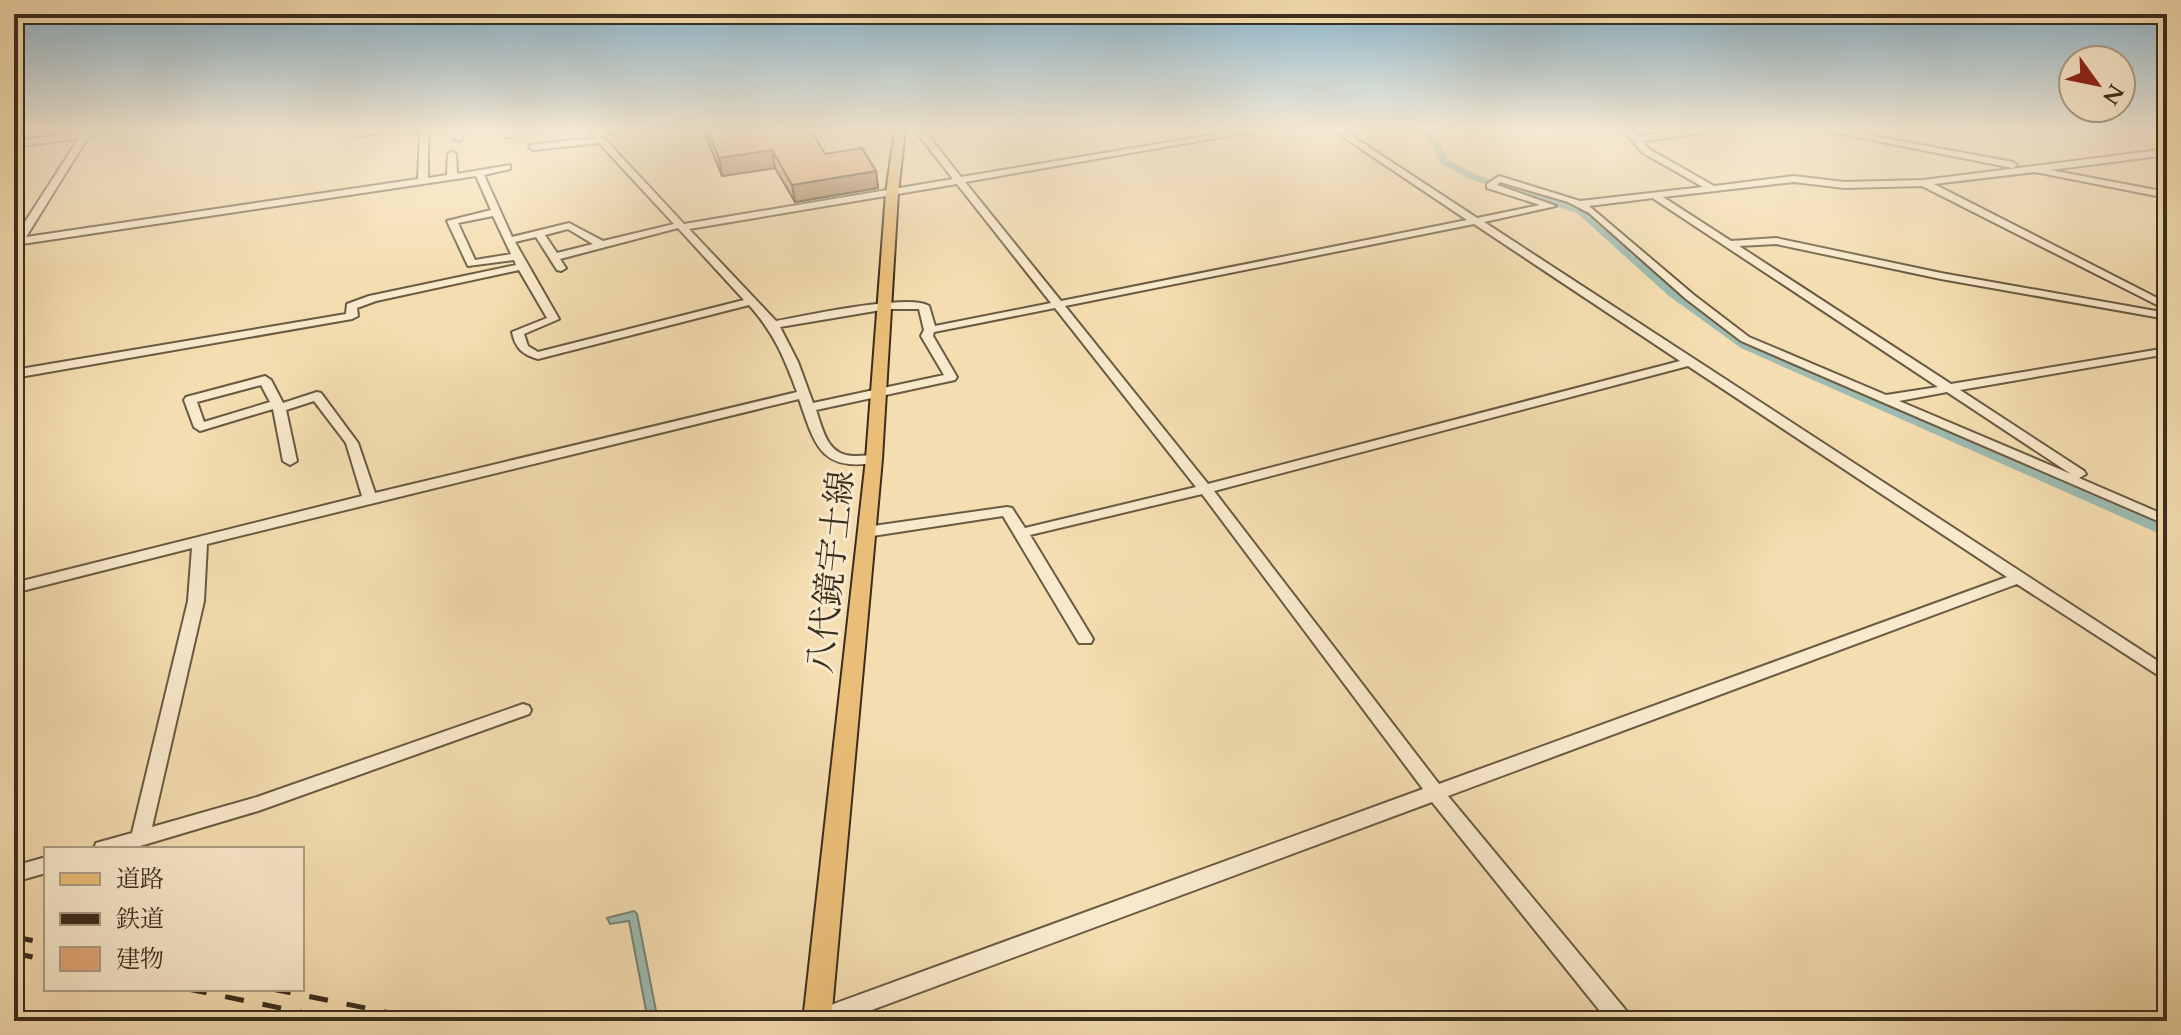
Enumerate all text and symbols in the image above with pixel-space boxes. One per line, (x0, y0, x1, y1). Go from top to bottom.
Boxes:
north arrow (2057, 44, 2137, 124)
text: N (2095, 78, 2131, 111)
street label: 八代鏡宇土線 (797, 468, 865, 676)
legend (44, 847, 304, 991)
text: 道路 (116, 863, 164, 896)
text: 鉄道 (116, 903, 164, 936)
text: 建物 (116, 943, 164, 976)

